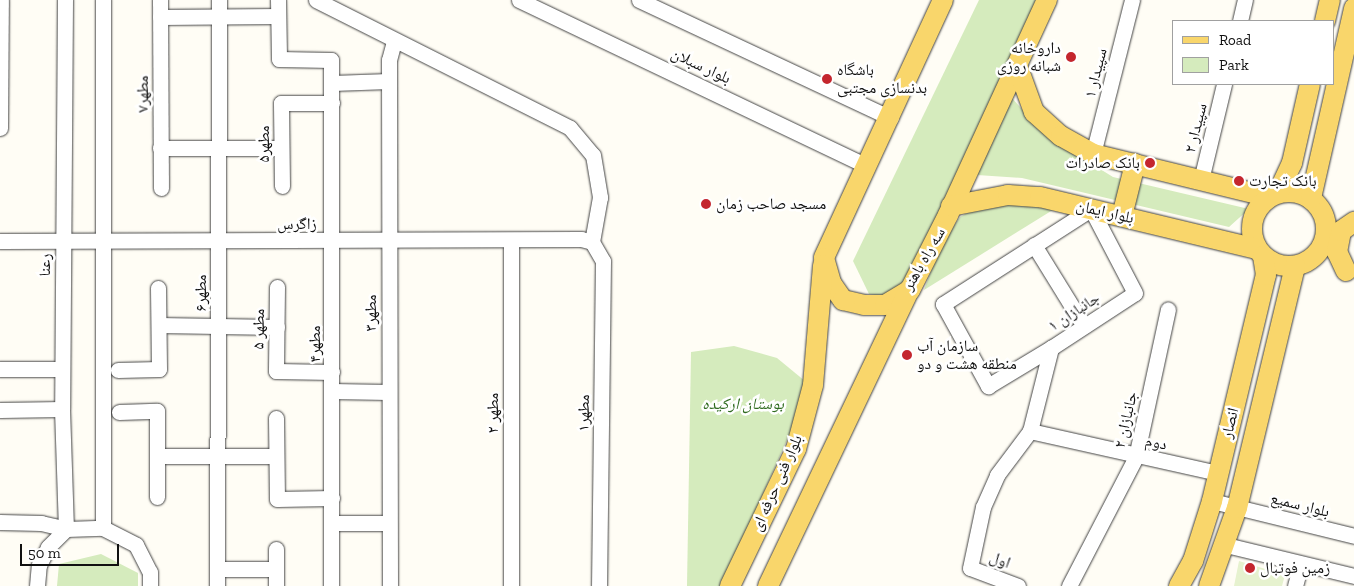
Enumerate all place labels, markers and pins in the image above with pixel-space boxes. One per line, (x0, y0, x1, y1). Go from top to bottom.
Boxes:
place label: داروخانه شبانه روزی (997, 38, 1061, 76)
marker: داروخانه شبانه روزی (1065, 51, 1077, 63)
place label: باشگاه بدنسازی مجتبی (837, 60, 927, 98)
marker: باشگاه بدنسازی مجتبی (821, 73, 833, 85)
place label: بانک صادرات (1066, 153, 1140, 173)
marker: بانک صادرات (1144, 157, 1156, 169)
place label: بانک تجارت (1249, 171, 1317, 191)
marker: بانک تجارت (1233, 175, 1245, 187)
place label: مسجد صاحب زمان (716, 194, 826, 214)
marker: مسجد صاحب زمان (700, 198, 712, 210)
place label: سازمان آب منطقه هشت و دو (917, 336, 1017, 374)
marker: سازمان آب منطقه هشت و دو (901, 349, 913, 361)
place label: زمین فوتبال (1260, 558, 1330, 578)
marker: زمین فوتبال (1244, 562, 1256, 574)

